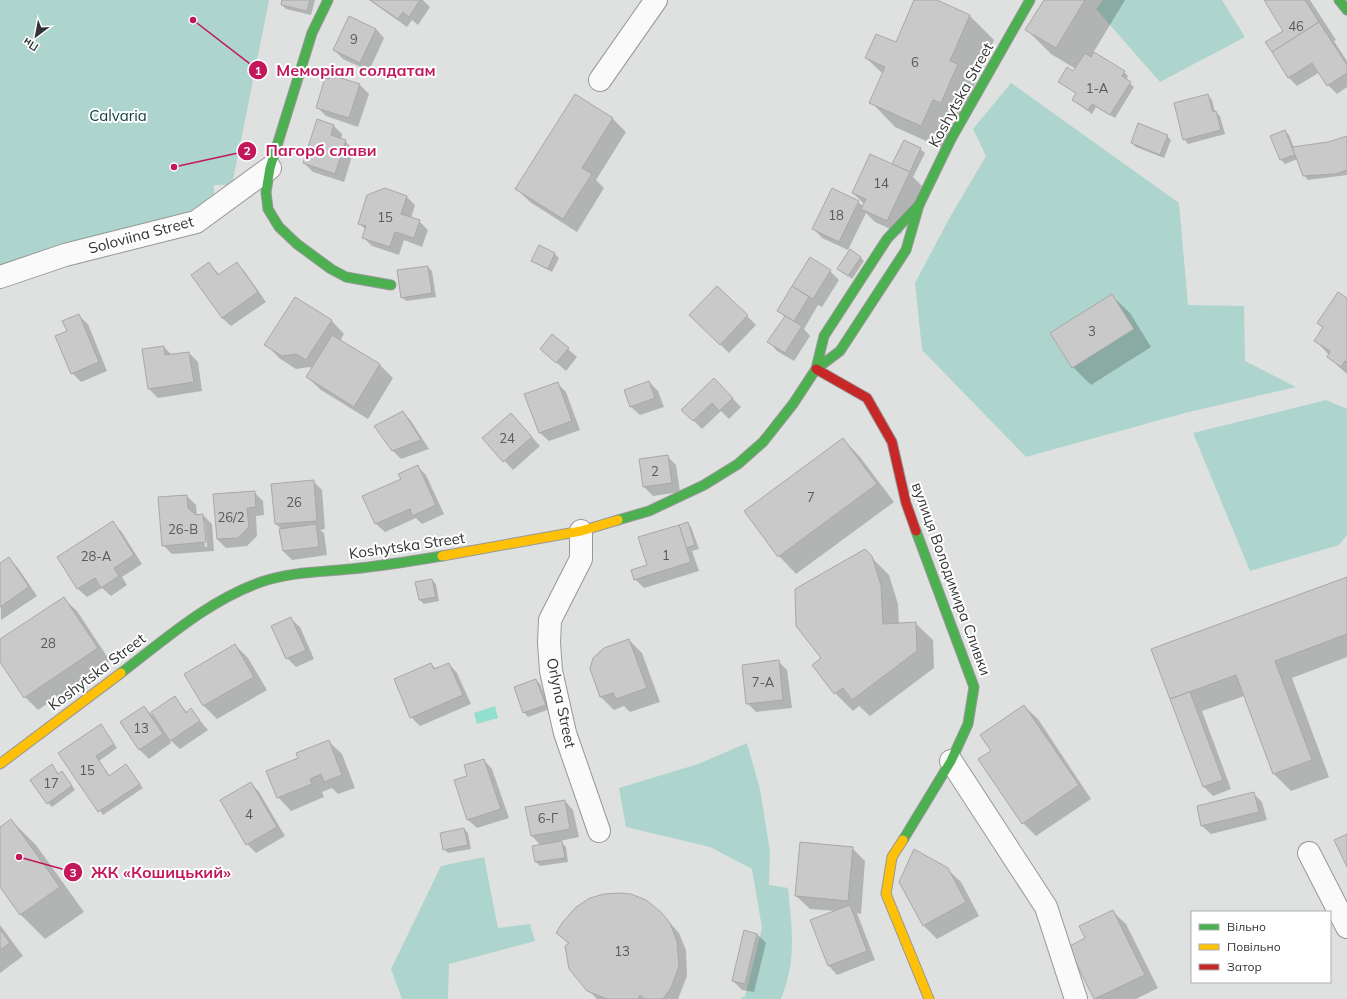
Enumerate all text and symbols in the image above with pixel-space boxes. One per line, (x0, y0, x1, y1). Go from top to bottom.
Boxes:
north arrow (16, 16, 56, 56)
house number: 46 (1288, 18, 1304, 34)
house number: 9 (350, 31, 358, 47)
text: Пн (20, 34, 41, 54)
street label: Koshytska Street (924, 39, 997, 150)
house number: 6 (911, 54, 919, 70)
callout: Меморіал солдатам (248, 56, 443, 84)
text: Меморіал солдатам (276, 60, 436, 80)
text: 1 (254, 63, 262, 78)
house number: 1-А (1086, 80, 1109, 96)
park label: Calvaria (89, 106, 147, 125)
callout: Пагорб слави (237, 137, 384, 165)
text: Пагорб слави (265, 140, 377, 160)
text: 2 (243, 143, 251, 158)
house number: 14 (873, 175, 889, 191)
house number: 18 (828, 207, 844, 223)
house number: 15 (377, 209, 393, 225)
street label: Soloviina Street (86, 211, 196, 258)
house number: 3 (1088, 323, 1096, 339)
house number: 24 (499, 430, 515, 446)
house number: 2 (651, 463, 659, 479)
street label: вулиця Володимира Сливки (908, 480, 995, 678)
house number: 7 (807, 489, 815, 505)
house number: 26 (286, 494, 302, 510)
house number: 26/2 (217, 509, 245, 525)
house number: 26-В (168, 521, 198, 537)
street label: Koshytska Street (348, 528, 466, 563)
house number: 1 (662, 547, 670, 563)
house number: 28-А (81, 548, 112, 564)
street label: Koshytska Street (44, 629, 149, 714)
house number: 28 (40, 635, 56, 651)
street label: Orlyna Street (543, 656, 580, 750)
house number: 7-А (752, 674, 775, 690)
house number: 13 (133, 720, 149, 736)
house number: 15 (79, 762, 95, 778)
house number: 17 (43, 775, 59, 791)
house number: 4 (245, 806, 253, 822)
house number: 6-Г (538, 810, 559, 826)
callout: ЖК «Кошицький» (63, 858, 239, 886)
text: ЖК «Кошицький» (91, 862, 231, 882)
text: 3 (69, 865, 77, 880)
legend (1191, 911, 1331, 983)
text: Вільно (1227, 919, 1266, 934)
text: Повільно (1227, 939, 1281, 954)
house number: 13 (614, 943, 630, 959)
text: Затор (1227, 959, 1262, 974)

